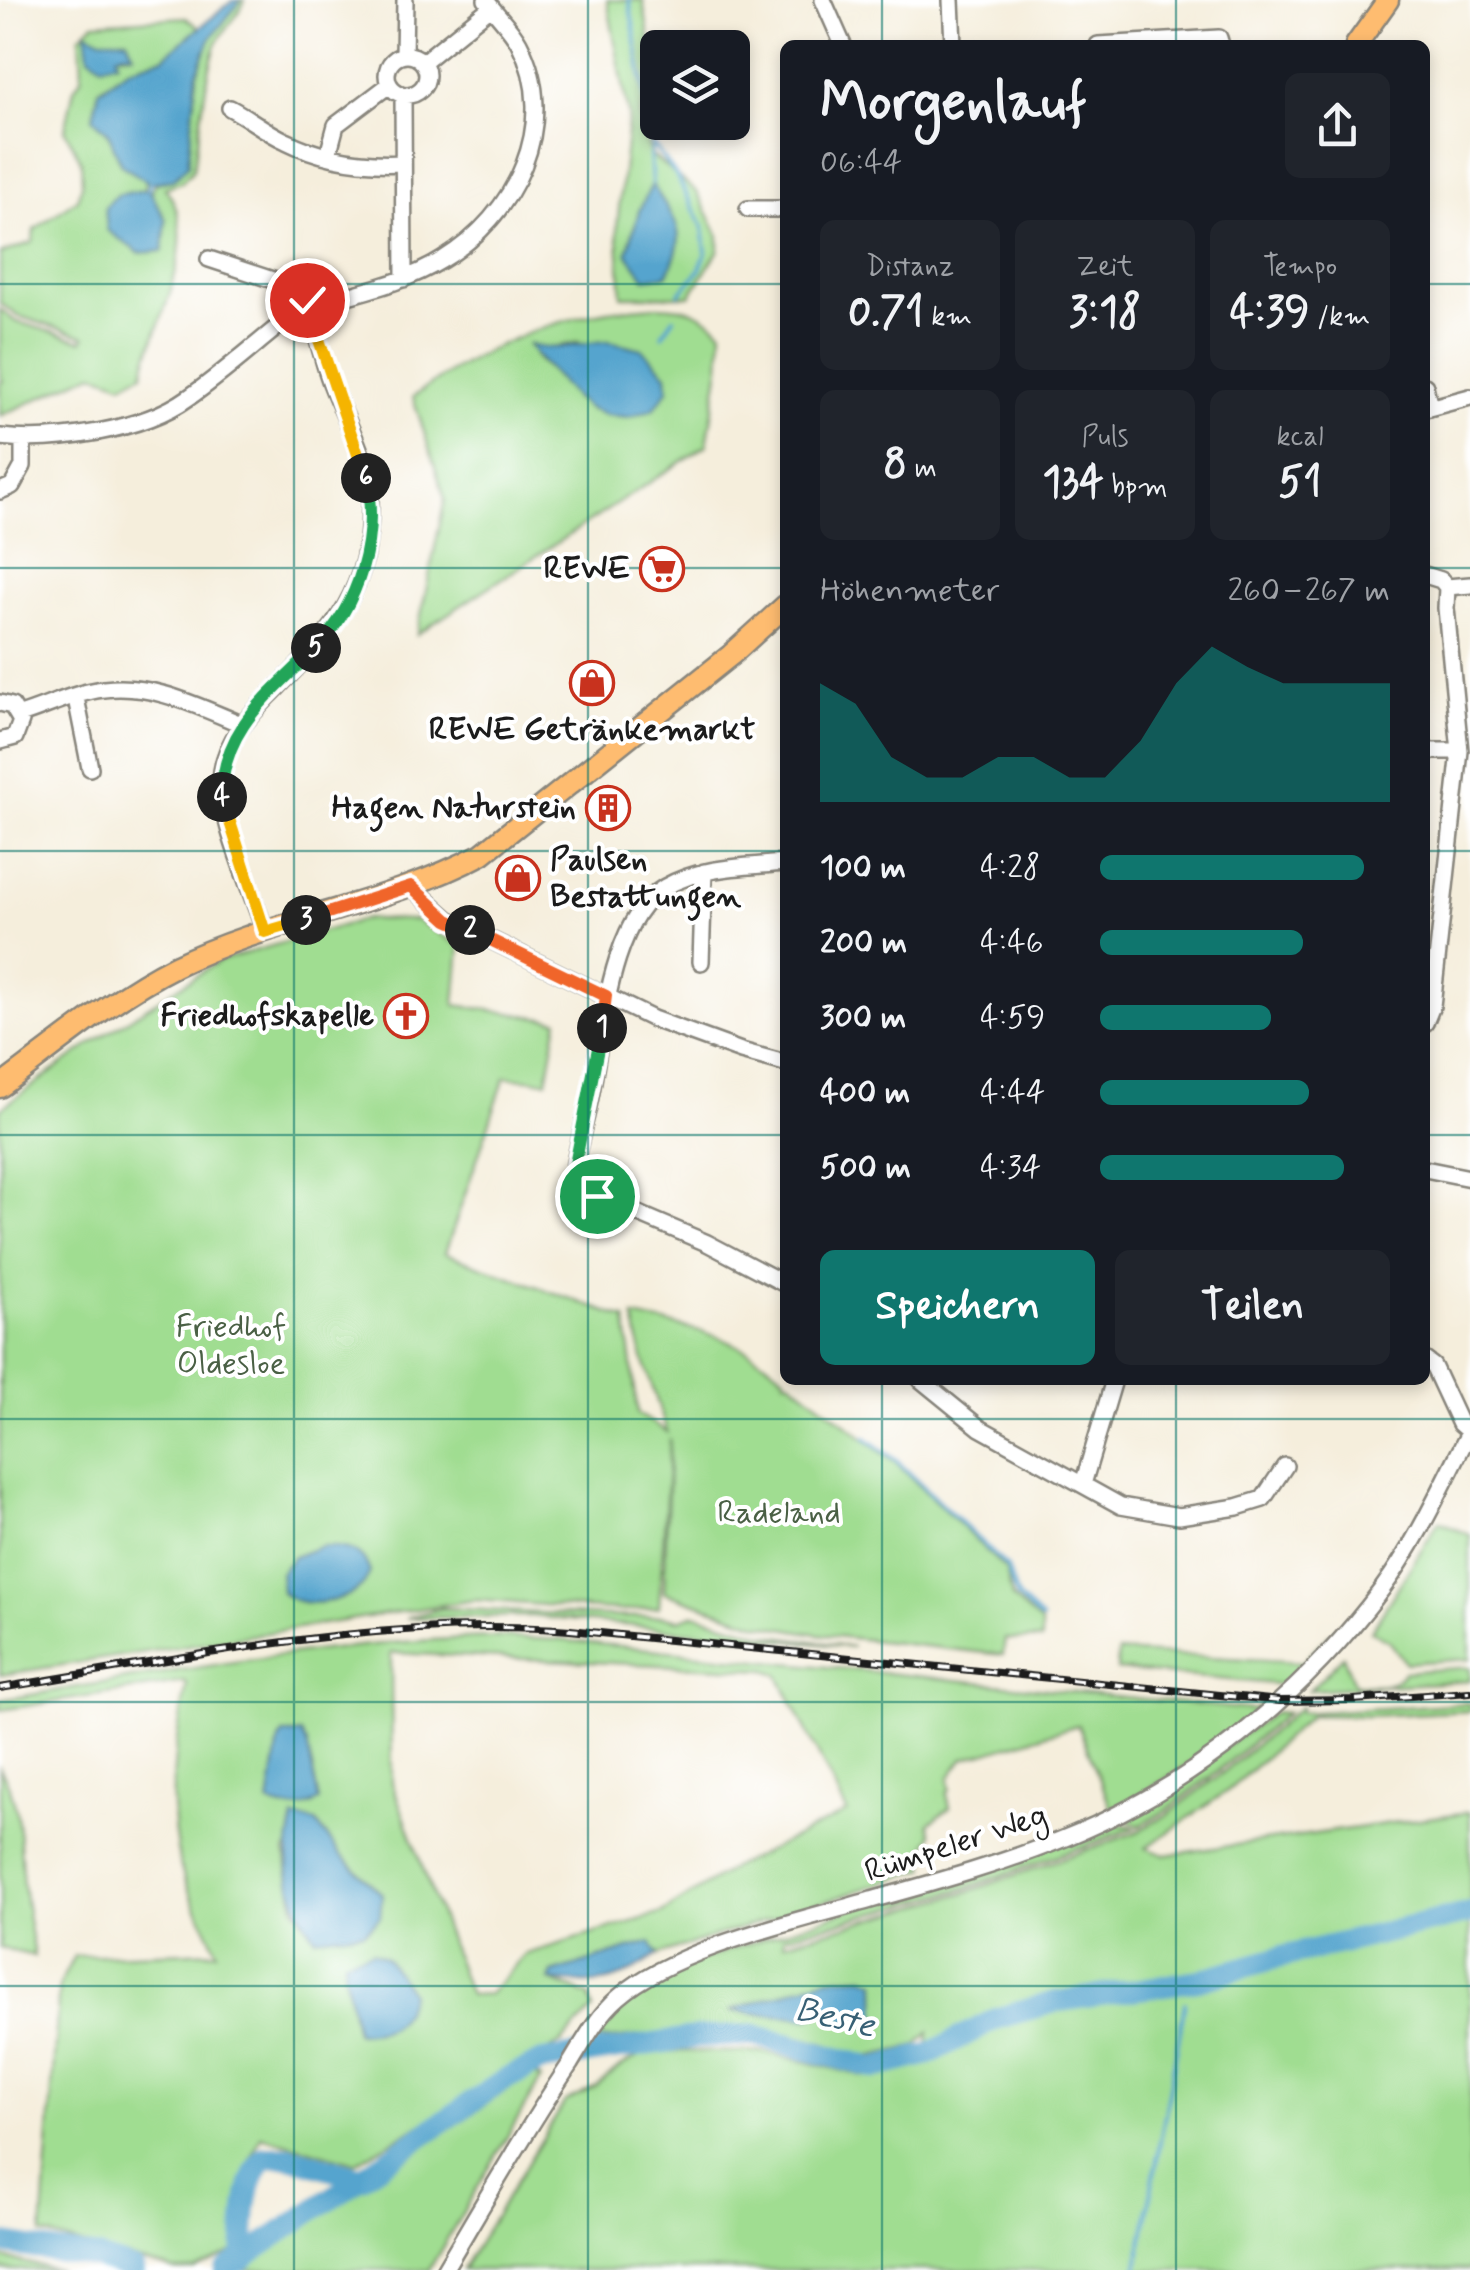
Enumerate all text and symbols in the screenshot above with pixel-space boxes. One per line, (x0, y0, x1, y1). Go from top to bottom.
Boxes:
map controls (640, 30, 750, 140)
button: layers (640, 30, 750, 140)
text: Morgenlauf (820, 68, 1087, 140)
button: share (1285, 73, 1390, 178)
text: 06:44 (820, 142, 902, 184)
text: Distanz (866, 249, 954, 286)
text: Zeit (1077, 249, 1133, 286)
text: Tempo (1263, 249, 1337, 286)
pin (265, 258, 350, 343)
icon: check (280, 273, 335, 328)
text: 0.71 (848, 286, 924, 341)
text: 3:18 (1069, 286, 1141, 341)
text: 4:39 (1230, 286, 1310, 341)
text: km (924, 299, 972, 336)
text: /km (1310, 299, 1370, 336)
text: Puls (1081, 419, 1129, 456)
text: kcal (1276, 419, 1324, 456)
text: 8 (883, 438, 907, 493)
text: m (907, 451, 937, 488)
pin: 6 (341, 453, 391, 503)
text: 134 (1042, 456, 1104, 511)
text: 51 (1278, 456, 1322, 511)
text: 6 (359, 459, 373, 496)
text: bpm (1104, 469, 1168, 506)
supermarket icon: REWE (639, 546, 685, 592)
place label: REWE (543, 548, 630, 590)
text: Höhenmeter (820, 570, 999, 612)
text: 260–267 m (1227, 570, 1390, 612)
pin: 5 (291, 623, 341, 673)
text: 5 (308, 629, 324, 666)
shop icon: REWE Getränkemarkt (569, 660, 615, 706)
place label: REWE Getränkemarkt (429, 709, 755, 751)
pin: 4 (197, 772, 247, 822)
text: 4 (214, 778, 230, 815)
building icon: Hagen Naturstein (585, 785, 631, 831)
place label: Hagen Naturstein (332, 787, 576, 833)
place label: Paulsen Bestattungen (550, 839, 742, 922)
text: 100 m (820, 847, 906, 889)
text: 4:28 (980, 847, 1040, 889)
shop icon: Paulsen Bestattungen (495, 855, 541, 901)
pin: 3 (281, 895, 331, 945)
text: 3 (300, 901, 312, 938)
pin: 2 (445, 905, 495, 955)
text: 2 (463, 911, 477, 948)
text: 200 m (820, 922, 907, 964)
text: 4:46 (980, 922, 1044, 964)
church icon: Friedhofskapelle (383, 993, 429, 1039)
place label: Friedhofskapelle (160, 995, 374, 1037)
text: 300 m (820, 997, 906, 1039)
text: 4:59 (980, 997, 1045, 1039)
pin: 1 (577, 1003, 627, 1053)
text: 1 (596, 1009, 608, 1046)
text: 400 m (820, 1072, 910, 1114)
text: 4:44 (980, 1072, 1045, 1114)
text: 500 m (820, 1147, 911, 1189)
text: 4:34 (980, 1147, 1041, 1189)
pin (555, 1154, 640, 1239)
icon: arrive (570, 1169, 625, 1224)
button: Speichern (820, 1250, 1095, 1365)
button: Teilen (1115, 1250, 1390, 1365)
park label: Friedhof Oldesloe (176, 1306, 286, 1385)
park label: Radeland (717, 1492, 841, 1534)
street label: Rümpeler Weg (860, 1795, 1053, 1895)
water label: Beste (790, 1987, 880, 2050)

